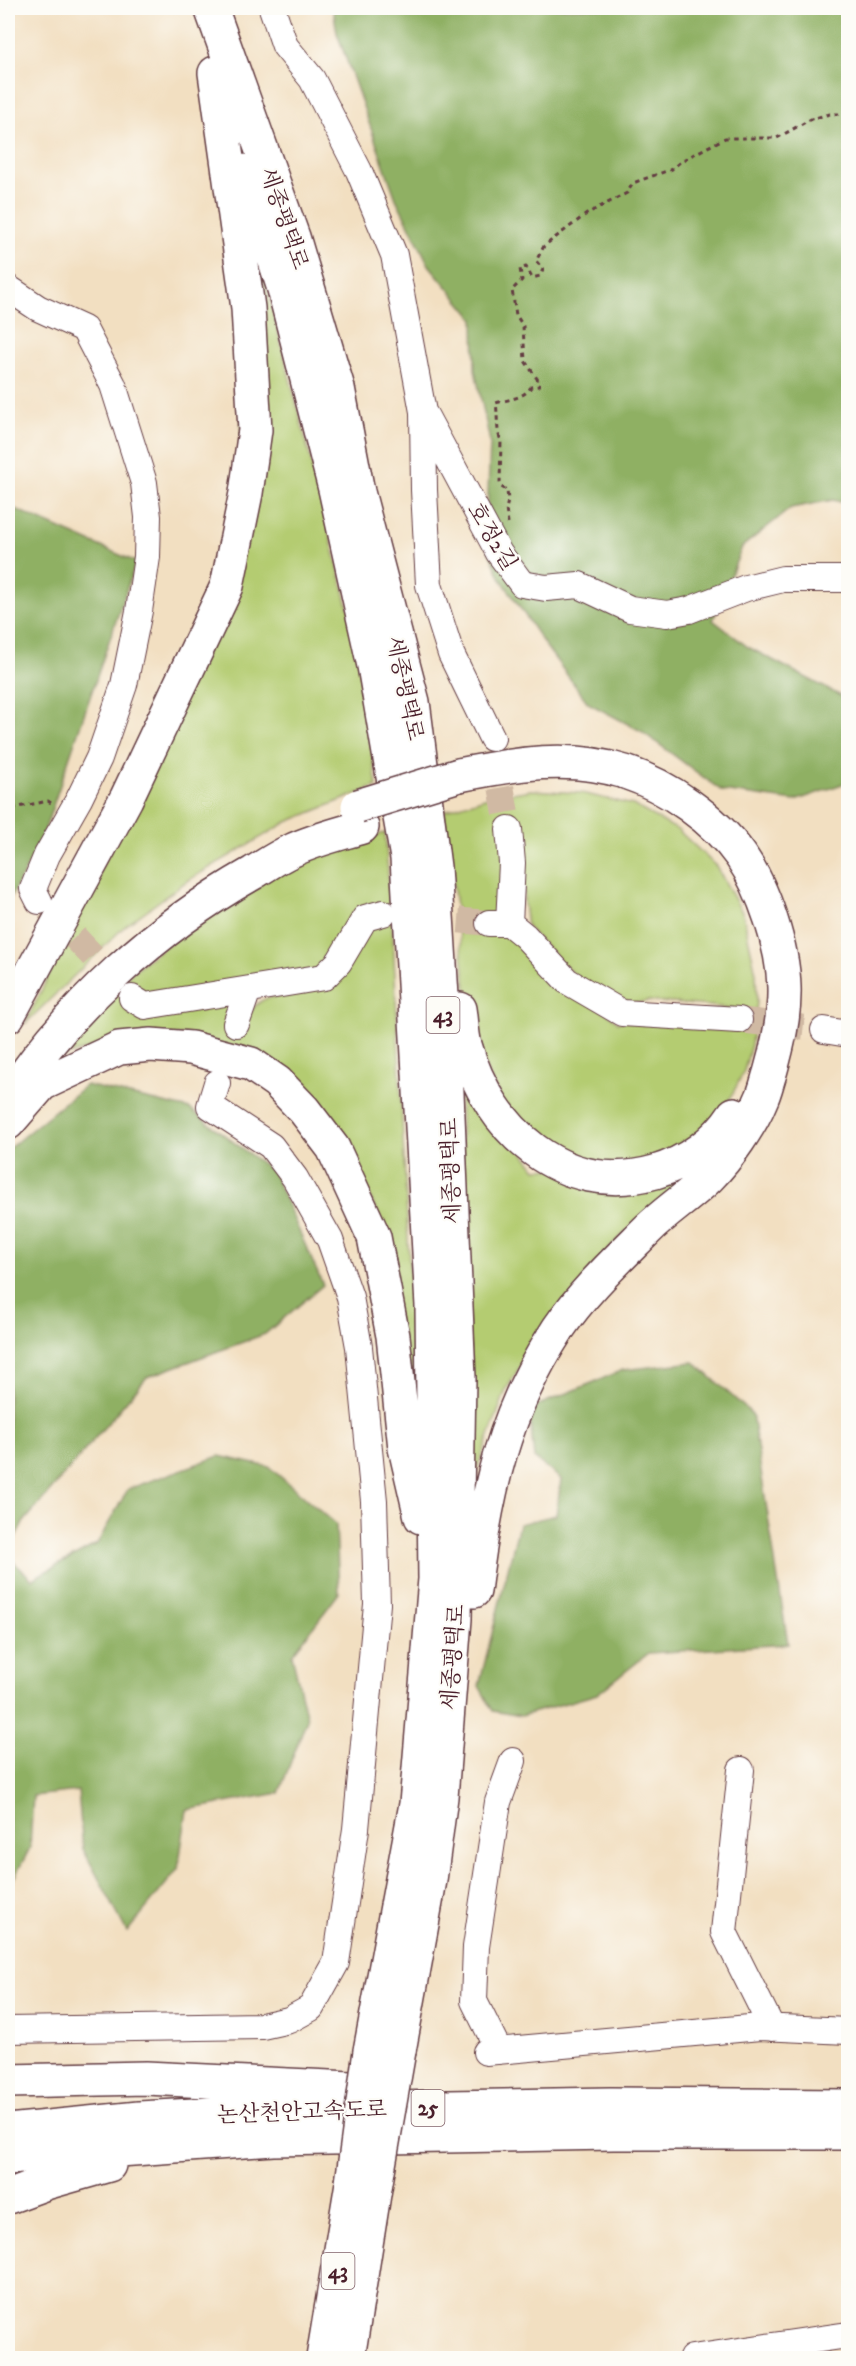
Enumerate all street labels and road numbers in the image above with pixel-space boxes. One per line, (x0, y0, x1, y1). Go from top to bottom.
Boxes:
street label: 세종평택로 (254, 164, 314, 273)
street label: 호정2길 (461, 498, 522, 576)
street label: 세종평택로 (380, 634, 429, 743)
road number: 43 (426, 997, 460, 1033)
street label: 세종평택로 (436, 1117, 467, 1225)
street label: 세종평택로 (436, 1603, 471, 1711)
road number: 25 (412, 2090, 444, 2126)
street label: 논산천안고속도로 (217, 2096, 387, 2129)
road number: 43 (322, 2253, 354, 2289)

